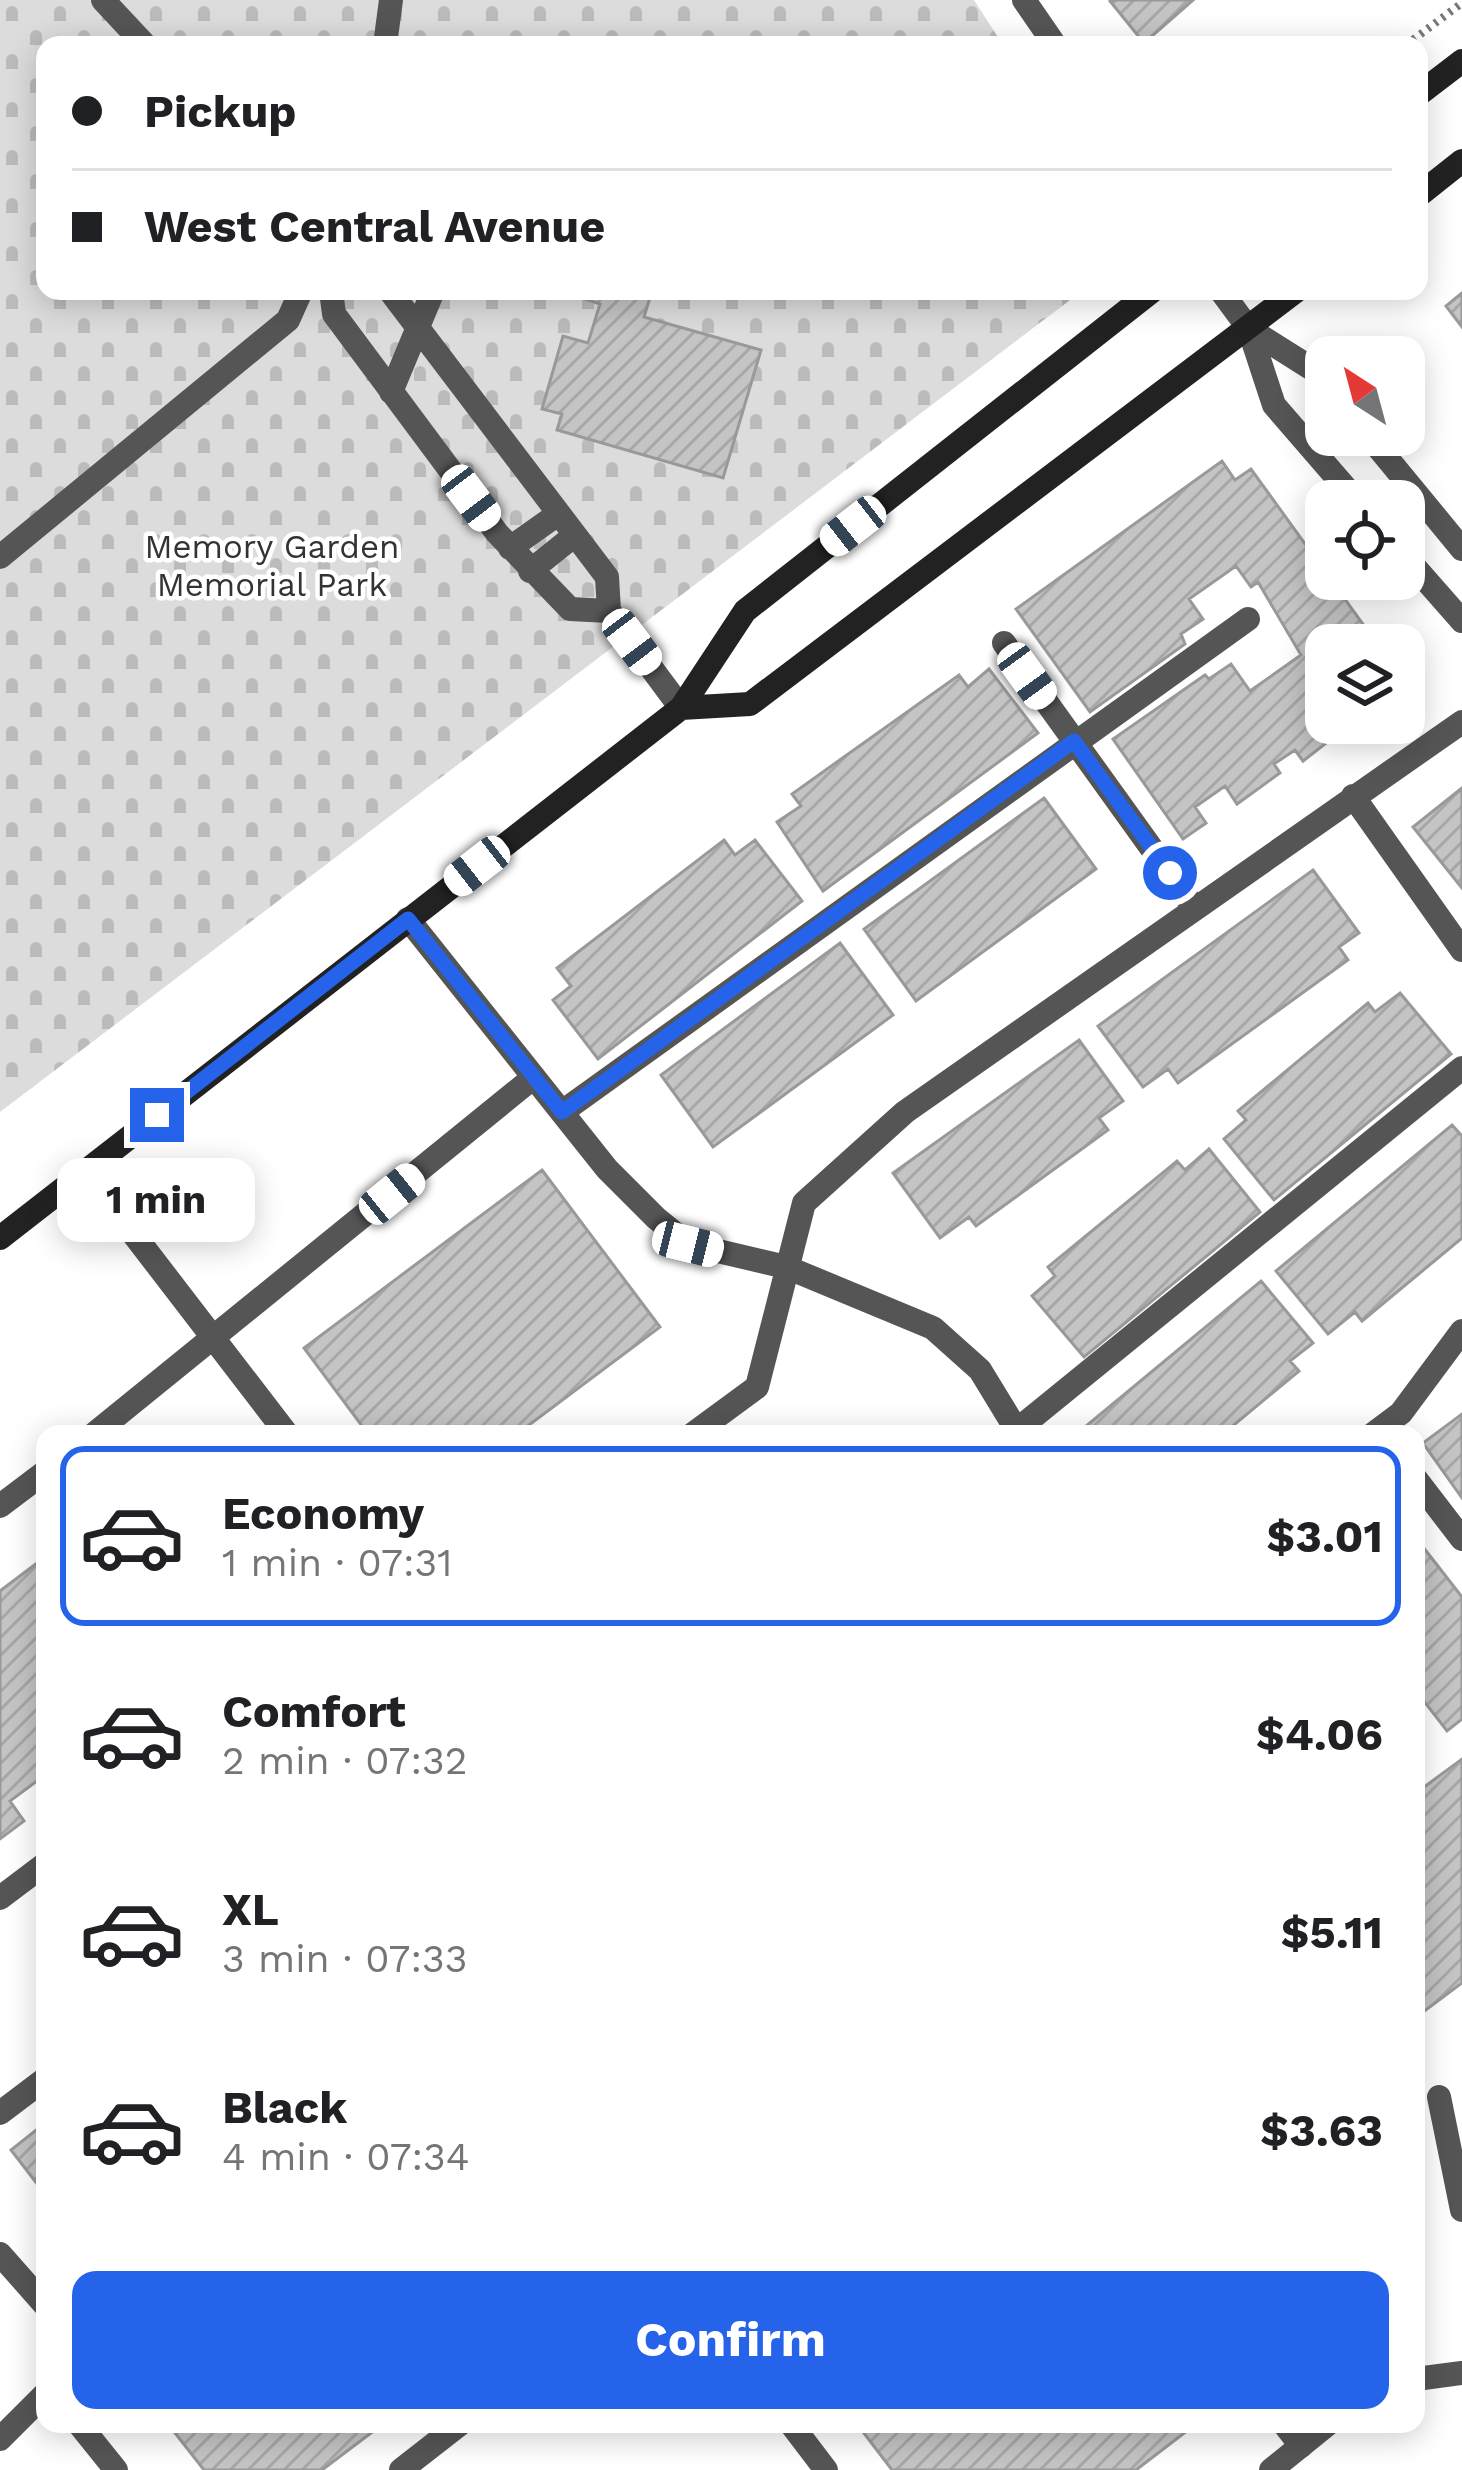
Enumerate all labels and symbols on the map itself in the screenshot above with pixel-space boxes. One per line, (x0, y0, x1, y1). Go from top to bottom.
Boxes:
north arrow (1305, 336, 1425, 456)
car (435, 458, 507, 538)
car (814, 490, 892, 562)
park label: Memory Garden Memorial Park (145, 527, 399, 604)
car (596, 602, 668, 682)
car (991, 636, 1063, 716)
car (438, 830, 516, 902)
route start (1143, 846, 1197, 900)
route end (130, 1088, 184, 1142)
callout: 1 min (58, 1157, 256, 1241)
car (353, 1157, 431, 1231)
car (649, 1218, 727, 1270)

